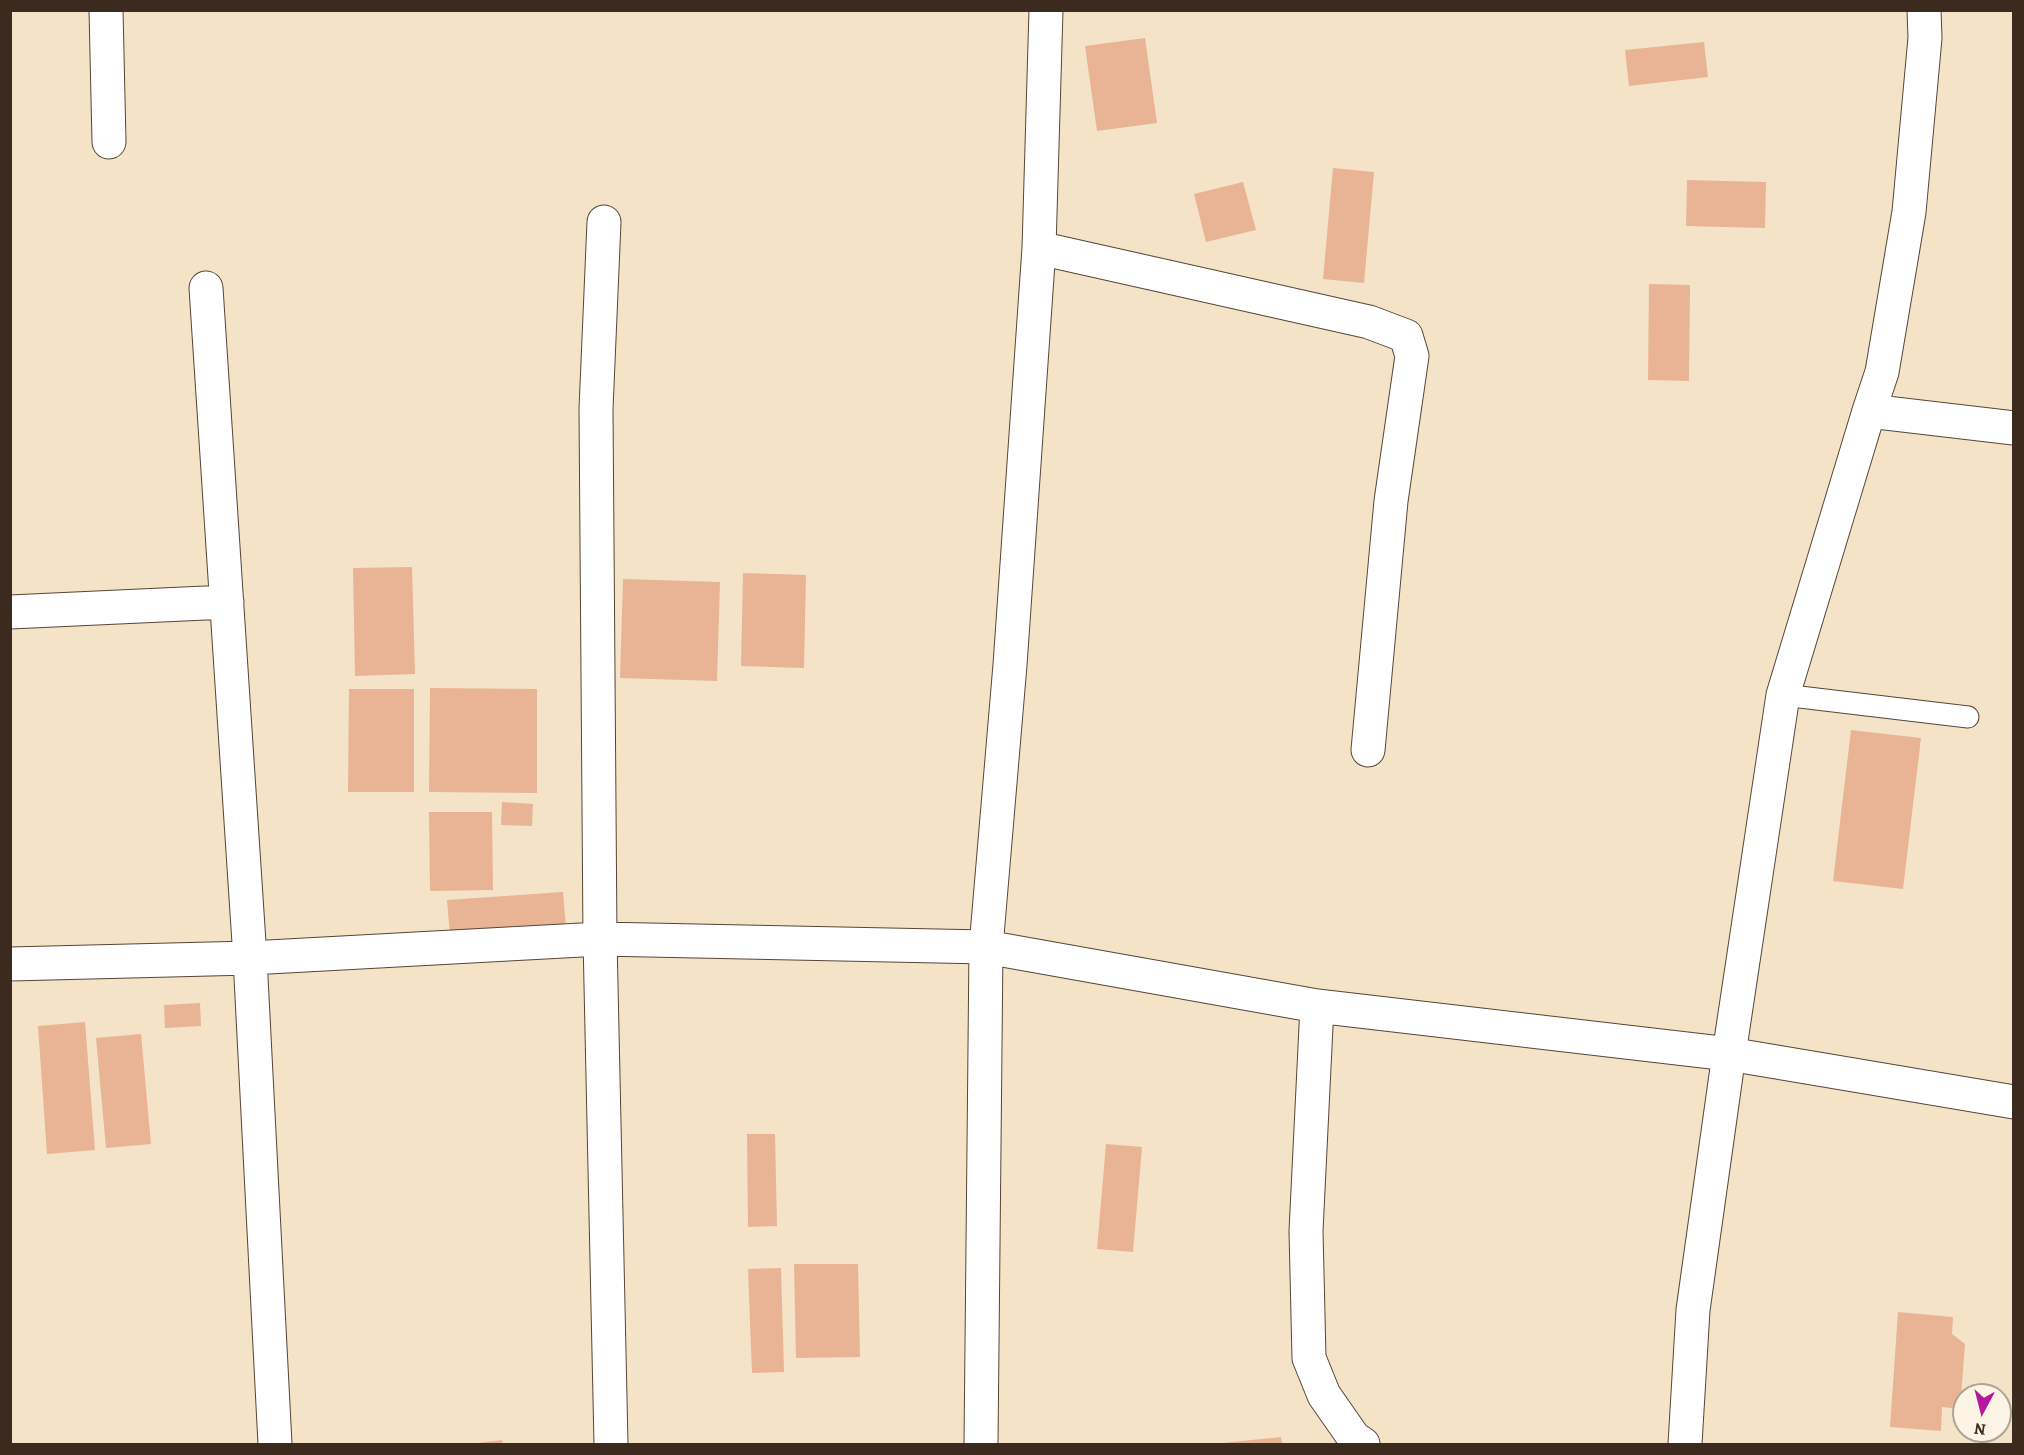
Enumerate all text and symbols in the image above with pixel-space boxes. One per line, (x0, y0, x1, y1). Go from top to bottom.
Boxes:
north arrow (1952, 1383, 2012, 1443)
text: N (1973, 1417, 1987, 1441)

